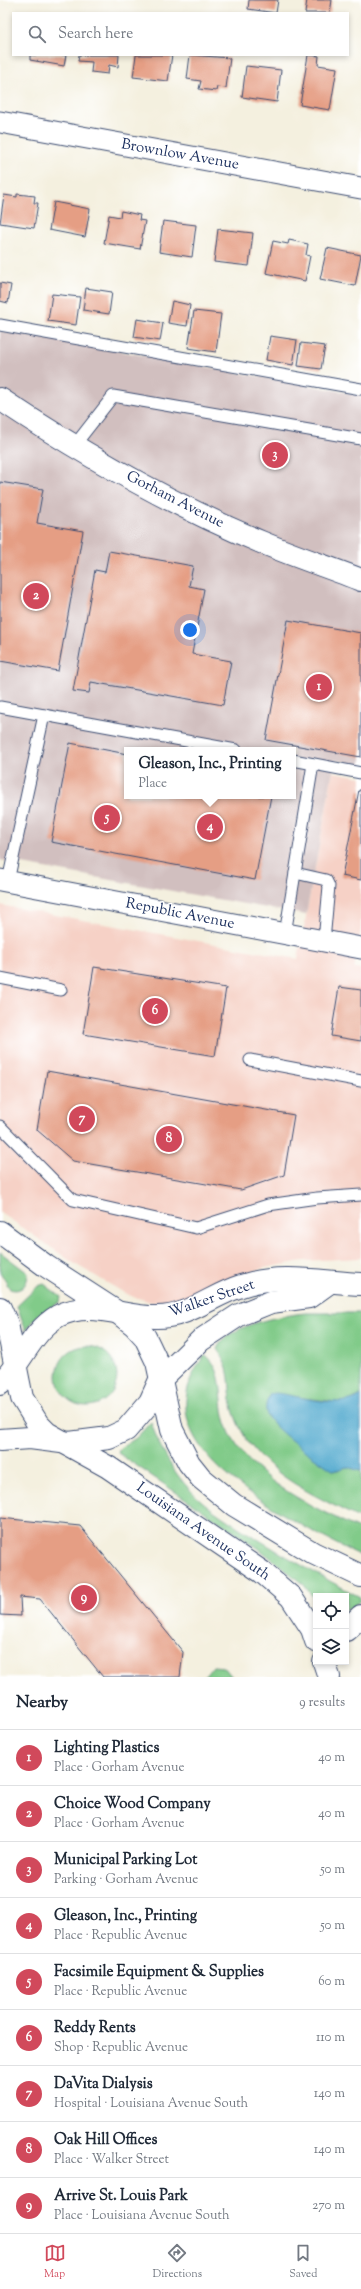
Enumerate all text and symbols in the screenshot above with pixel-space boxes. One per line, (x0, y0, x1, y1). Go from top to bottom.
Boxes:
search box (12, 12, 349, 56)
icon: search (26, 23, 48, 45)
text: Search here (58, 24, 133, 45)
street label: Brownlow Avenue (119, 134, 241, 176)
pin: 3 (262, 440, 288, 470)
street label: Gorham Avenue (122, 466, 228, 534)
pin: 2 (23, 581, 49, 611)
your location (180, 620, 200, 640)
pin: 1 (306, 672, 332, 702)
popup (124, 747, 296, 799)
text: Gleason, Inc., Printing (138, 754, 282, 775)
text: Place (138, 775, 167, 793)
pin: 5 (94, 803, 120, 833)
pin: 4 (197, 812, 223, 842)
street label: Republic Avenue (124, 893, 236, 935)
pin: 6 (142, 996, 168, 1026)
pin: 7 (69, 1104, 95, 1134)
pin: 8 (156, 1124, 182, 1154)
street label: Walker Street (166, 1275, 258, 1323)
street label: Louisiana Avenue South (132, 1478, 274, 1586)
pin: 9 (71, 1583, 97, 1613)
map controls (313, 1593, 349, 1665)
button: locate (313, 1593, 349, 1629)
button: layers (313, 1629, 349, 1665)
text: Nearby (16, 1691, 68, 1715)
text: 9 results (299, 1694, 345, 1712)
text: Lighting Plastics (54, 1738, 159, 1759)
text: 1 (27, 1749, 31, 1767)
text: 40 m (318, 1749, 345, 1767)
text: Place · Gorham Avenue (54, 1759, 185, 1777)
text: Choice Wood Company (54, 1794, 211, 1815)
text: 2 (26, 1805, 32, 1823)
text: 40 m (318, 1805, 345, 1823)
text: Place · Gorham Avenue (54, 1815, 185, 1833)
text: Municipal Parking Lot (54, 1850, 197, 1871)
text: 3 (26, 1861, 32, 1879)
text: 50 m (320, 1861, 345, 1879)
text: Parking · Gorham Avenue (54, 1871, 198, 1889)
text: Gleason, Inc., Printing (54, 1906, 197, 1927)
text: 4 (26, 1917, 32, 1935)
text: 50 m (320, 1917, 345, 1935)
text: Place · Republic Avenue (54, 1927, 187, 1945)
text: Facsimile Equipment & Supplies (54, 1962, 264, 1983)
text: 5 (27, 1973, 31, 1991)
text: 60 m (318, 1973, 345, 1991)
text: Place · Republic Avenue (54, 1983, 187, 2001)
text: Reddy Rents (54, 2018, 136, 2039)
text: 6 (26, 2029, 32, 2047)
text: 110 m (316, 2029, 345, 2047)
text: Shop · Republic Avenue (54, 2039, 188, 2057)
text: DaVita Dialysis (54, 2074, 153, 2095)
text: 7 (26, 2085, 32, 2103)
text: 140 m (314, 2085, 345, 2103)
text: Hospital · Louisiana Avenue South (54, 2095, 248, 2113)
text: Oak Hill Offices (54, 2130, 157, 2151)
text: 8 (26, 2141, 32, 2159)
text: 140 m (314, 2141, 345, 2159)
text: Place · Walker Street (54, 2151, 169, 2169)
text: Arrive St. Louis Park (54, 2186, 188, 2207)
text: 9 (26, 2197, 32, 2215)
text: 270 m (312, 2197, 345, 2215)
text: Place · Louisiana Avenue South (54, 2207, 230, 2225)
tab: Map (44, 2242, 66, 2282)
tab: Directions (153, 2242, 202, 2282)
tab: Saved (289, 2242, 317, 2282)

